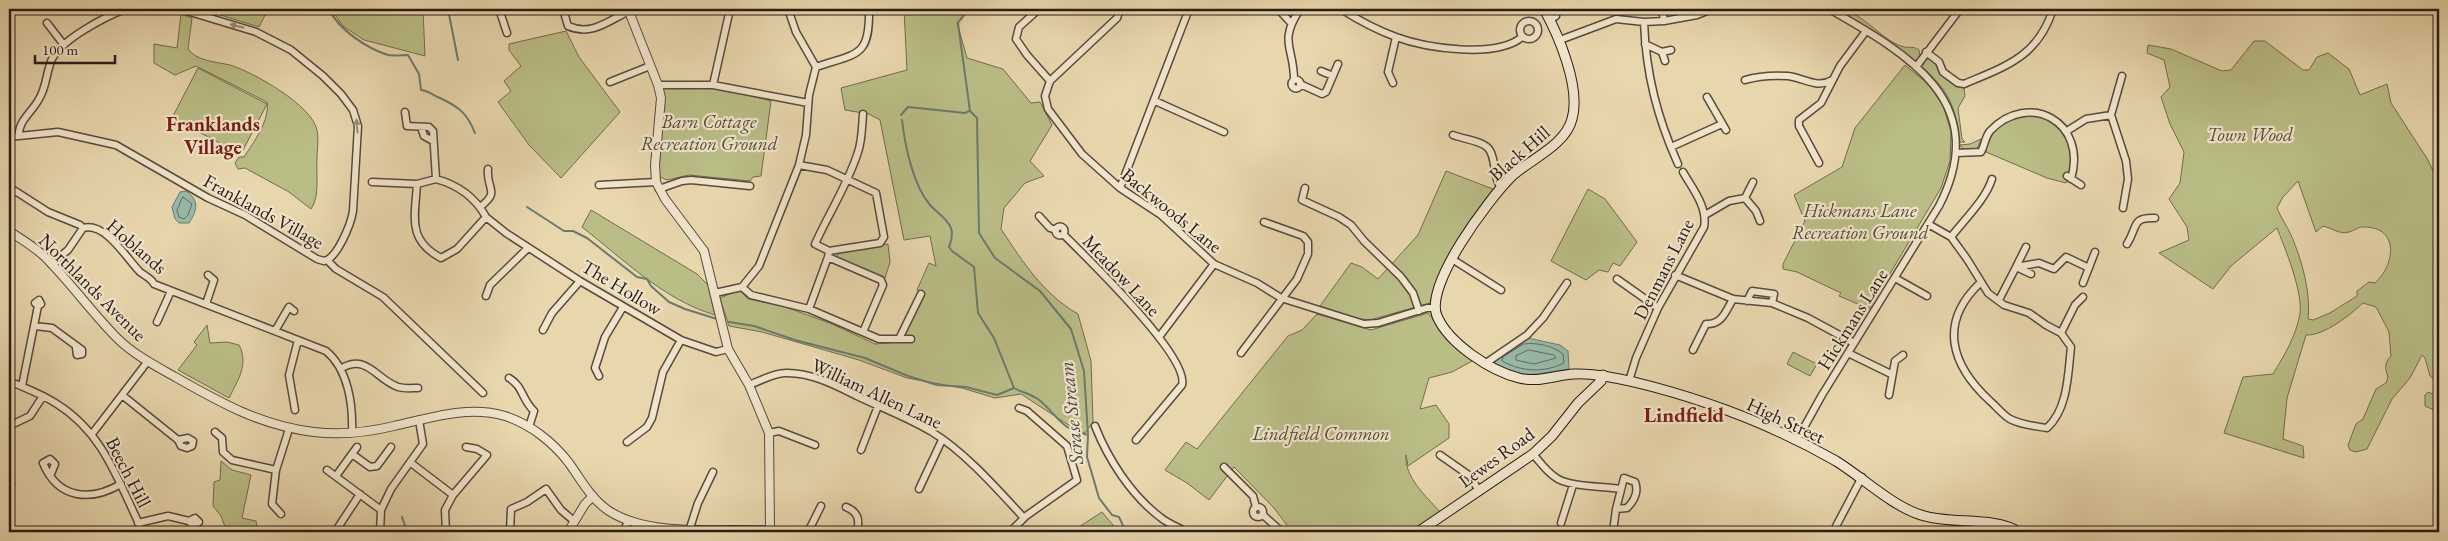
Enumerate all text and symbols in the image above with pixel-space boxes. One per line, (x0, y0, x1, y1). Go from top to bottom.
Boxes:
one-way arrow (230, 22, 245, 30)
scale bar (35, 32, 115, 64)
text: 100 m (42, 40, 79, 59)
park label: Barn Cottage Recreation Ground (641, 109, 778, 156)
district label: Franklands Village (166, 111, 260, 160)
one-way arrow (353, 118, 361, 134)
street label: Black Hill (1484, 120, 1555, 187)
park label: Town Wood (2207, 122, 2293, 147)
street label: Backwoods Lane (1116, 162, 1227, 259)
street label: Franklands Village (199, 168, 328, 255)
park label: Hickmans Lane Recreation Ground (1792, 198, 1929, 245)
street label: Hoblands (101, 213, 172, 280)
street label: Denmans Lane (1627, 214, 1700, 324)
street label: Northlands Avenue (33, 228, 152, 347)
street label: Meadow Lane (1077, 229, 1166, 322)
street label: The Hollow (577, 254, 667, 322)
street label: Hickmans Lane (1811, 264, 1894, 375)
street label: William Allen Lane (807, 352, 946, 435)
water label: Scrase Stream (1053, 360, 1089, 467)
street label: High Street (1743, 391, 1829, 449)
district label: Lindfield (1644, 401, 1725, 428)
park label: Lindfield Common (1251, 421, 1390, 446)
street label: Lewes Road (1453, 421, 1540, 493)
street label: Beech Hill (100, 433, 157, 512)

